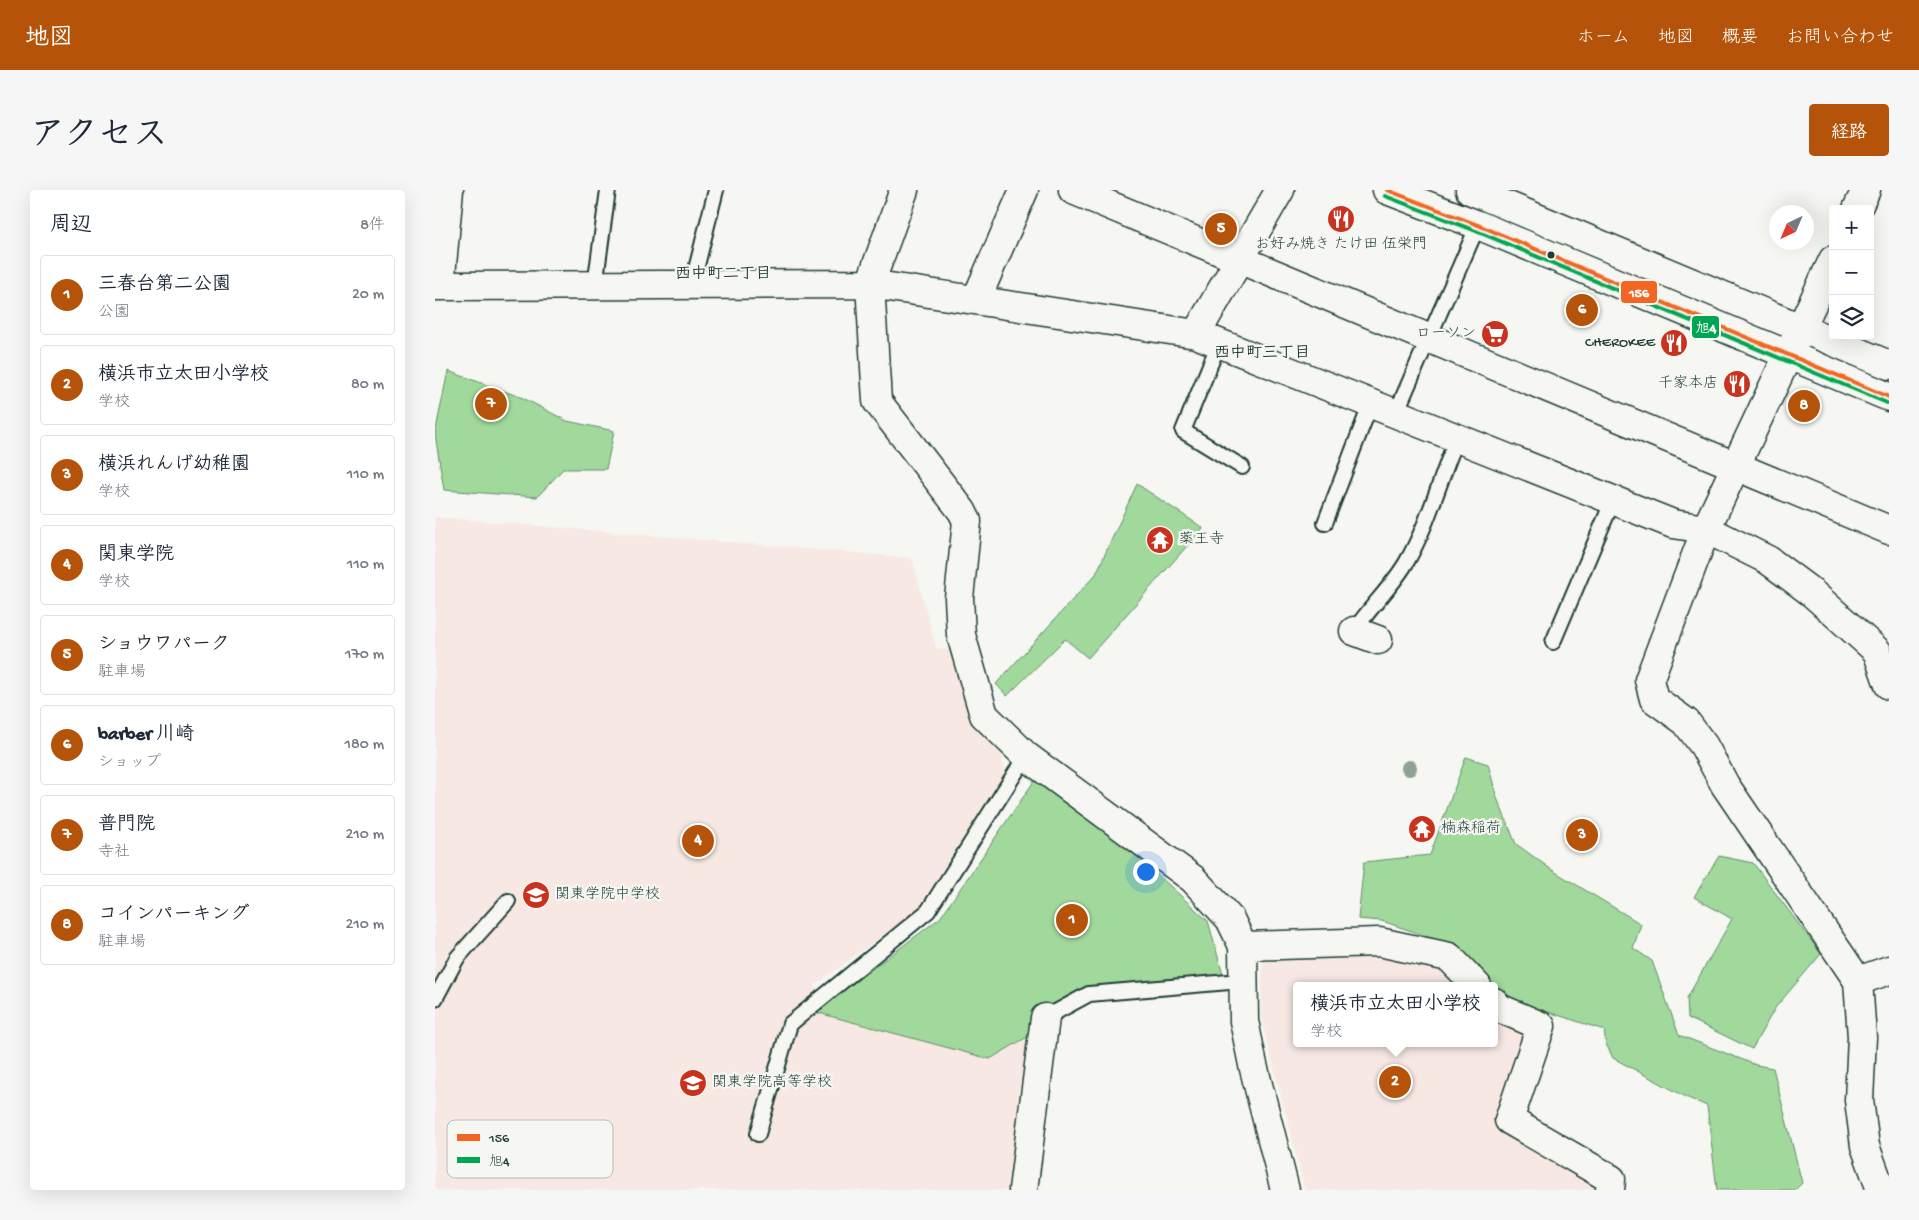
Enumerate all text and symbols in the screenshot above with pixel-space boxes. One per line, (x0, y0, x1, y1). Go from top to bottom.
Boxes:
text: 地図 (25, 25, 73, 54)
text: ホーム (1577, 28, 1630, 49)
text: 地図 (1658, 28, 1694, 49)
text: 概要 (1722, 28, 1758, 49)
text: お問い合わせ (1786, 28, 1894, 49)
button: 経路 (1809, 104, 1889, 156)
text: アクセス (30, 117, 168, 158)
restaurant icon: お好み焼き たけ田 伍栄門 (1326, 204, 1356, 234)
north arrow (1769, 205, 1814, 250)
map controls (1829, 205, 1874, 340)
button: + (1829, 205, 1874, 250)
pin: 5 (1205, 210, 1237, 248)
text: 周辺 (50, 214, 92, 239)
text: 8件 (360, 217, 385, 236)
place label: お好み焼き たけ田 伍栄門 (1255, 236, 1427, 254)
unlabelled marker (1546, 250, 1556, 260)
button: − (1829, 250, 1874, 295)
district label: 西中町二丁目 (675, 264, 771, 285)
text: 三春台第二公園 (98, 274, 231, 297)
line badge: 156 (1620, 280, 1658, 304)
text: 1 (64, 286, 70, 305)
text: 20 m (352, 286, 384, 305)
text: 156 (1628, 286, 1650, 303)
pin: 6 (1566, 291, 1598, 329)
button: layers (1829, 295, 1874, 340)
text: 公園 (98, 304, 130, 323)
line badge: 旭4 (1691, 315, 1720, 339)
supermarket icon: ローソン (1480, 319, 1510, 349)
text: 旭4 (1696, 321, 1717, 338)
place label: ローソン (1416, 325, 1476, 343)
restaurant icon: CHEROKEE (1659, 328, 1689, 358)
place label: CHEROKEE (1585, 334, 1656, 352)
district label: 西中町三丁目 (1214, 343, 1310, 364)
text: 横浜市立太田小学校 (98, 364, 269, 387)
restaurant icon: 千家本店 (1722, 369, 1752, 399)
place label: 千家本店 (1658, 374, 1718, 393)
text: 2 (63, 376, 71, 395)
text: 80 m (351, 376, 384, 395)
pin: 7 (475, 385, 507, 423)
pin: 8 (1788, 387, 1820, 425)
text: 学校 (98, 394, 130, 413)
text: 横浜れんげ幼稚園 (98, 454, 250, 477)
text: 3 (63, 466, 71, 485)
text: 110 m (347, 466, 384, 485)
text: 学校 (98, 484, 130, 503)
temple icon: 薬王寺 (1145, 525, 1175, 555)
place label: 薬王寺 (1179, 530, 1224, 549)
text: 関東学院 (98, 544, 174, 567)
text: 4 (63, 556, 71, 575)
text: 110 m (347, 556, 384, 575)
text: 学校 (98, 574, 130, 593)
text: ショウワパーク (98, 634, 230, 657)
text: 5 (63, 646, 71, 665)
text: 170 m (345, 646, 384, 665)
text: 駐車場 (98, 664, 146, 683)
text: barber 川崎 (98, 724, 194, 747)
text: 6 (63, 736, 71, 755)
text: 180 m (345, 736, 384, 755)
text: ショップ (98, 754, 161, 773)
text: 普門院 (98, 814, 155, 837)
temple icon: 楠森稲荷 (1407, 814, 1437, 844)
pin: 3 (1566, 816, 1598, 854)
place label: 楠森稲荷 (1441, 819, 1501, 838)
pin: 4 (682, 822, 714, 860)
text: 7 (63, 826, 71, 845)
text: 210 m (345, 826, 384, 845)
text: 寺社 (98, 844, 130, 863)
your location (1133, 859, 1159, 885)
school or university icon: 関東学院中学校 (521, 880, 551, 910)
place label: 関東学院中学校 (555, 885, 660, 904)
pin: 1 (1056, 901, 1088, 939)
text: コインパーキング (98, 904, 249, 927)
text: 8 (63, 916, 71, 935)
text: 210 m (345, 916, 384, 935)
text: 駐車場 (98, 934, 146, 953)
popup (1293, 982, 1498, 1047)
text: 横浜市立太田小学校 (1310, 994, 1481, 1017)
text: 学校 (1310, 1024, 1342, 1043)
pin: 2 (1379, 1063, 1411, 1101)
school or university icon: 関東学院高等学校 (678, 1068, 708, 1098)
place label: 関東学院高等学校 (712, 1073, 832, 1092)
legend (447, 1120, 613, 1178)
text: 156 (488, 1131, 510, 1148)
text: 旭4 (489, 1154, 510, 1171)

